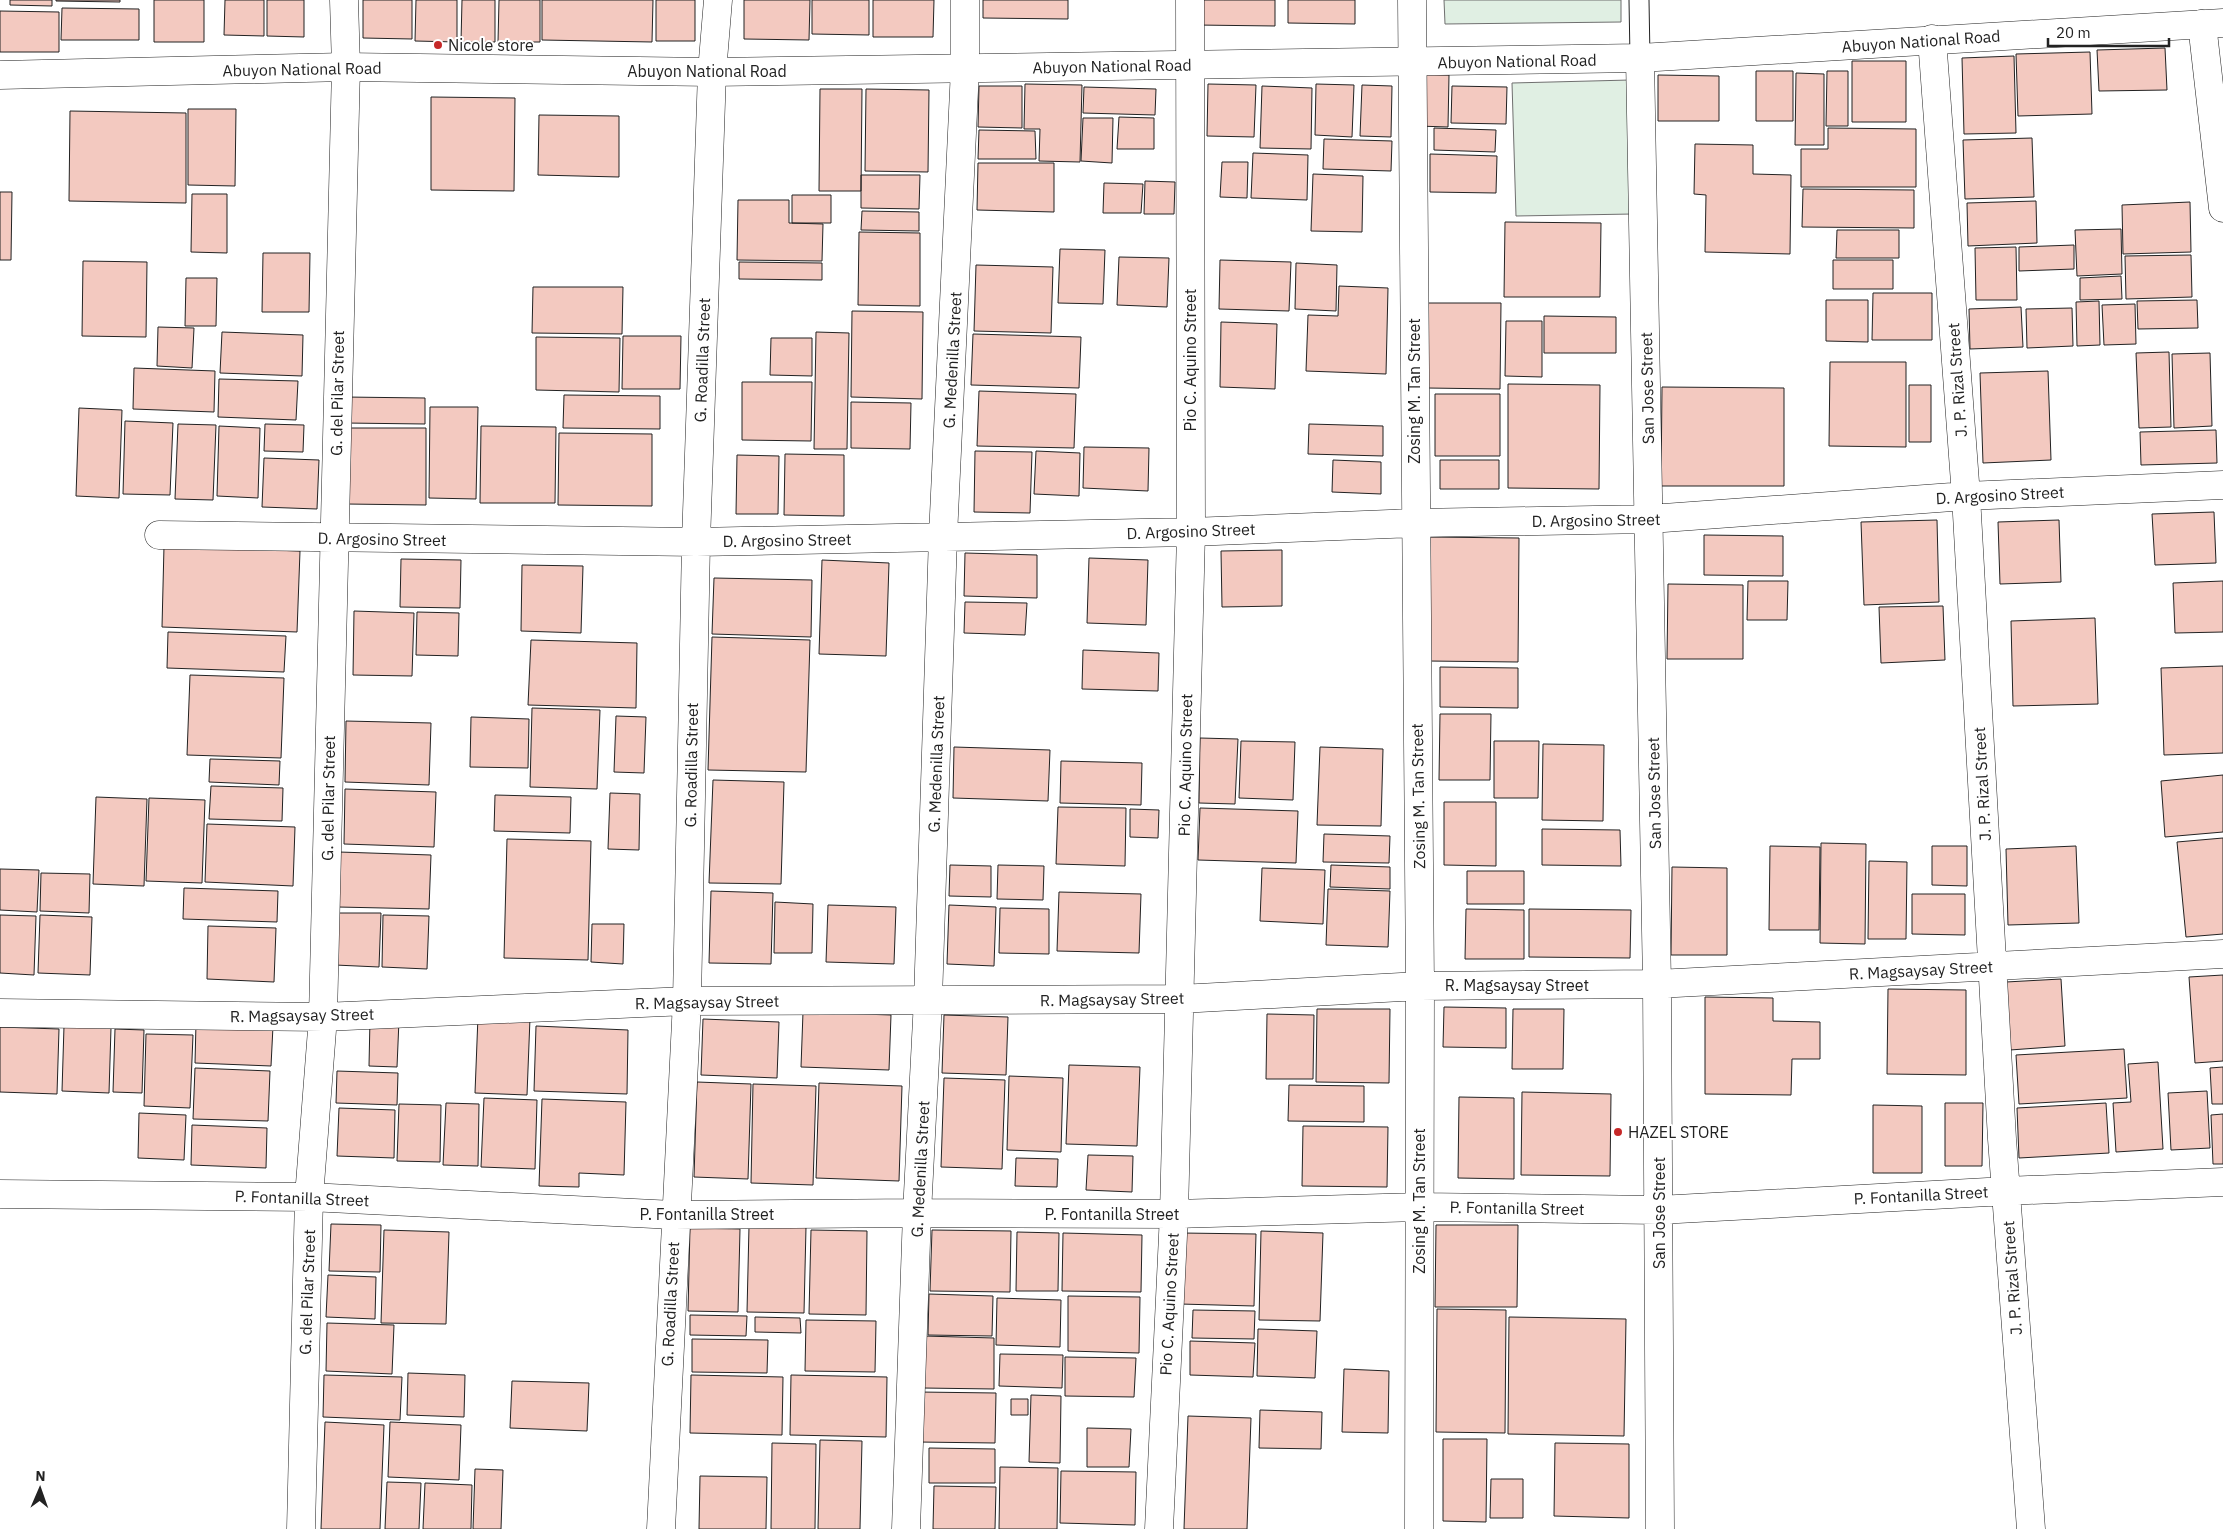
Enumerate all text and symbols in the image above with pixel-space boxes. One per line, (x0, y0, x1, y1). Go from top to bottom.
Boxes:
scale bar (2048, 15, 2169, 47)
text: 20 m (2056, 23, 2091, 42)
street label: Abuyon National Road (1841, 25, 2001, 57)
place label: Nicole store (448, 35, 534, 55)
marker: Nicole store (432, 39, 444, 51)
street label: Abuyon National Road (1437, 50, 1597, 72)
street label: Abuyon National Road (1032, 55, 1192, 77)
street label: Abuyon National Road (222, 58, 382, 80)
street label: Abuyon National Road (627, 61, 787, 81)
street label: Pio C. Aquino Street (1180, 289, 1200, 431)
street label: G. Medenilla Street (938, 291, 966, 429)
street label: G. Roadilla Street (690, 297, 714, 423)
street label: Zosing M. Tan Street (1404, 318, 1424, 464)
street label: J. P. Rizal Street (1943, 322, 1971, 438)
street label: G. del Pilar Street (326, 330, 348, 456)
street label: San Jose Street (1636, 332, 1658, 444)
street label: D. Argosino Street (1935, 482, 2065, 508)
street label: D. Argosino Street (1531, 509, 1661, 531)
street label: D. Argosino Street (1126, 519, 1256, 543)
street label: D. Argosino Street (317, 528, 447, 550)
street label: D. Argosino Street (722, 529, 852, 551)
street label: Pio C. Aquino Street (1174, 693, 1196, 837)
street label: G. Medenilla Street (924, 695, 948, 833)
street label: G. Roadilla Street (680, 702, 702, 828)
street label: Zosing M. Tan Street (1407, 723, 1429, 869)
street label: J. P. Rizal Street (1969, 726, 1995, 842)
street label: G. del Pilar Street (317, 735, 339, 861)
street label: San Jose Street (1643, 737, 1665, 849)
street label: R. Magsaysay Street (1848, 956, 1994, 984)
street label: R. Magsaysay Street (1445, 975, 1589, 995)
street label: R. Magsaysay Street (1040, 988, 1184, 1010)
street label: R. Magsaysay Street (635, 991, 779, 1013)
street label: R. Magsaysay Street (230, 1004, 374, 1026)
street label: G. Medenilla Street (906, 1100, 934, 1238)
place label: HAZEL STORE (1628, 1122, 1729, 1142)
marker: HAZEL STORE (1612, 1126, 1624, 1138)
street label: Zosing M. Tan Street (1409, 1128, 1429, 1274)
street label: San Jose Street (1649, 1157, 1669, 1269)
street label: P. Fontanilla Street (1853, 1181, 1989, 1209)
street label: P. Fontanilla Street (234, 1186, 370, 1210)
street label: P. Fontanilla Street (1449, 1197, 1585, 1219)
street label: P. Fontanilla Street (640, 1204, 774, 1224)
street label: P. Fontanilla Street (1045, 1204, 1179, 1224)
street label: J. P. Rizal Street (1998, 1220, 2026, 1336)
street label: G. del Pilar Street (295, 1229, 319, 1355)
street label: Pio C. Aquino Street (1155, 1232, 1183, 1376)
street label: G. Roadilla Street (657, 1241, 683, 1367)
north arrow (15, 1464, 65, 1514)
text: N (35, 1467, 46, 1485)

